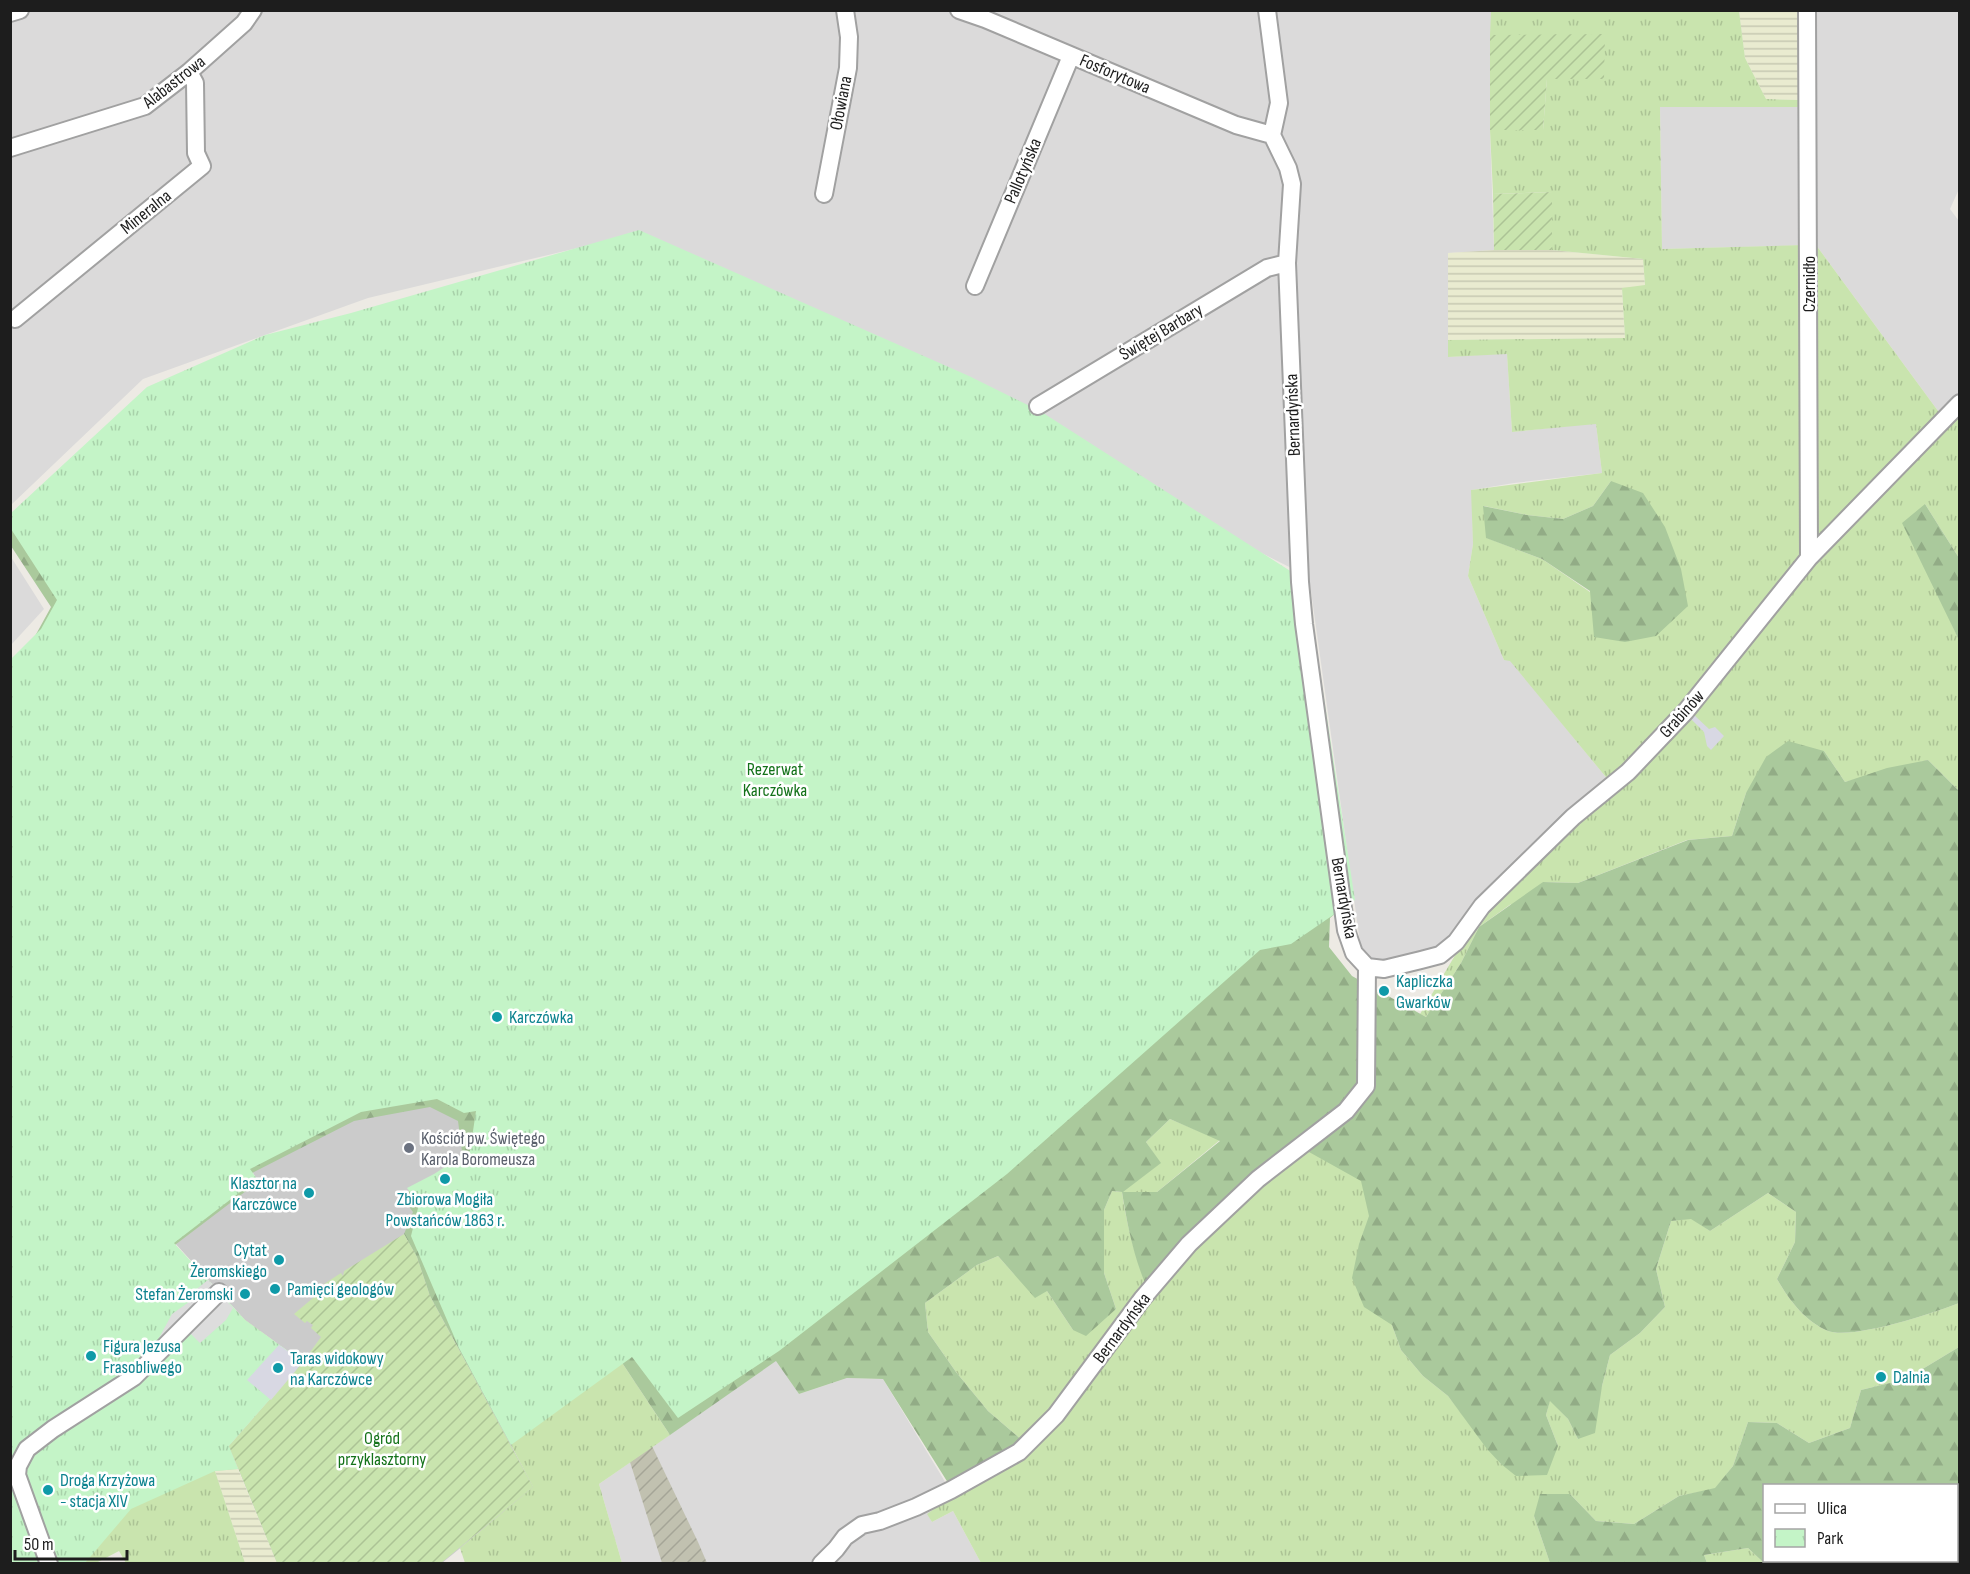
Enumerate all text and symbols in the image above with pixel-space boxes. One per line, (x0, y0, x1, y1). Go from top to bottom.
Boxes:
street label: Fosforytowa (1077, 50, 1154, 98)
street label: Alabastrowa (138, 51, 210, 114)
street label: Ołowiana (825, 74, 857, 132)
street label: Pallotyńska (1000, 135, 1046, 207)
street label: Mineralna (117, 185, 175, 239)
street label: Czernidło (1799, 256, 1820, 312)
street label: Świętej Barbary (1115, 299, 1207, 365)
street label: Bernardyńska (1281, 373, 1305, 457)
street label: Grabinów (1655, 686, 1709, 742)
park label: Rezerwat Karczówka (743, 759, 807, 801)
street label: Bernardyńska (1327, 856, 1362, 940)
place label: Kapliczka Gwarków (1396, 971, 1453, 1013)
marker: Kapliczka Gwarków (1377, 984, 1391, 998)
place label: Karczówka (509, 1007, 574, 1028)
marker: Karczówka (490, 1010, 504, 1024)
place label: Kościół pw. Świętego Karola Boromeusza (421, 1128, 545, 1170)
marker: Kościół pw. Świętego Karola Boromeusza (402, 1141, 416, 1155)
marker: Zbiorowa Mogiła Powstańców 1863 r. (438, 1172, 452, 1186)
place label: Klasztor na Karczówce (230, 1173, 297, 1215)
marker: Klasztor na Karczówce (302, 1186, 316, 1200)
place label: Zbiorowa Mogiła Powstańców 1863 r. (385, 1189, 505, 1231)
place label: Cytat Żeromskiego (190, 1240, 268, 1282)
marker: Cytat Żeromskiego (272, 1253, 286, 1267)
place label: Pamięci geologów (287, 1279, 394, 1300)
marker: Pamięci geologów (268, 1282, 282, 1296)
place label: Stefan Żeromski (135, 1284, 233, 1305)
marker: Stefan Żeromski (238, 1287, 252, 1301)
street label: Bernardyńska (1089, 1289, 1155, 1367)
place label: Figura Jezusa Frasobliwego (103, 1336, 182, 1378)
place label: Taras widokowy na Karczówce (290, 1348, 384, 1390)
marker: Figura Jezusa Frasobliwego (84, 1349, 98, 1363)
marker: Taras widokowy na Karczówce (271, 1361, 285, 1375)
place label: Dalnia (1893, 1367, 1930, 1388)
marker: Dalnia (1874, 1370, 1888, 1384)
park label: Ogród przyklasztorny (338, 1428, 426, 1470)
place label: Droga Krzyżowa - stacja XIV (60, 1470, 155, 1512)
marker: Droga Krzyżowa - stacja XIV (41, 1483, 55, 1497)
legend (1763, 1484, 1958, 1562)
text: Ulica (1817, 1498, 1847, 1519)
scale bar (15, 1523, 128, 1561)
text: Park (1817, 1528, 1843, 1549)
text: 50 m (24, 1534, 54, 1555)

